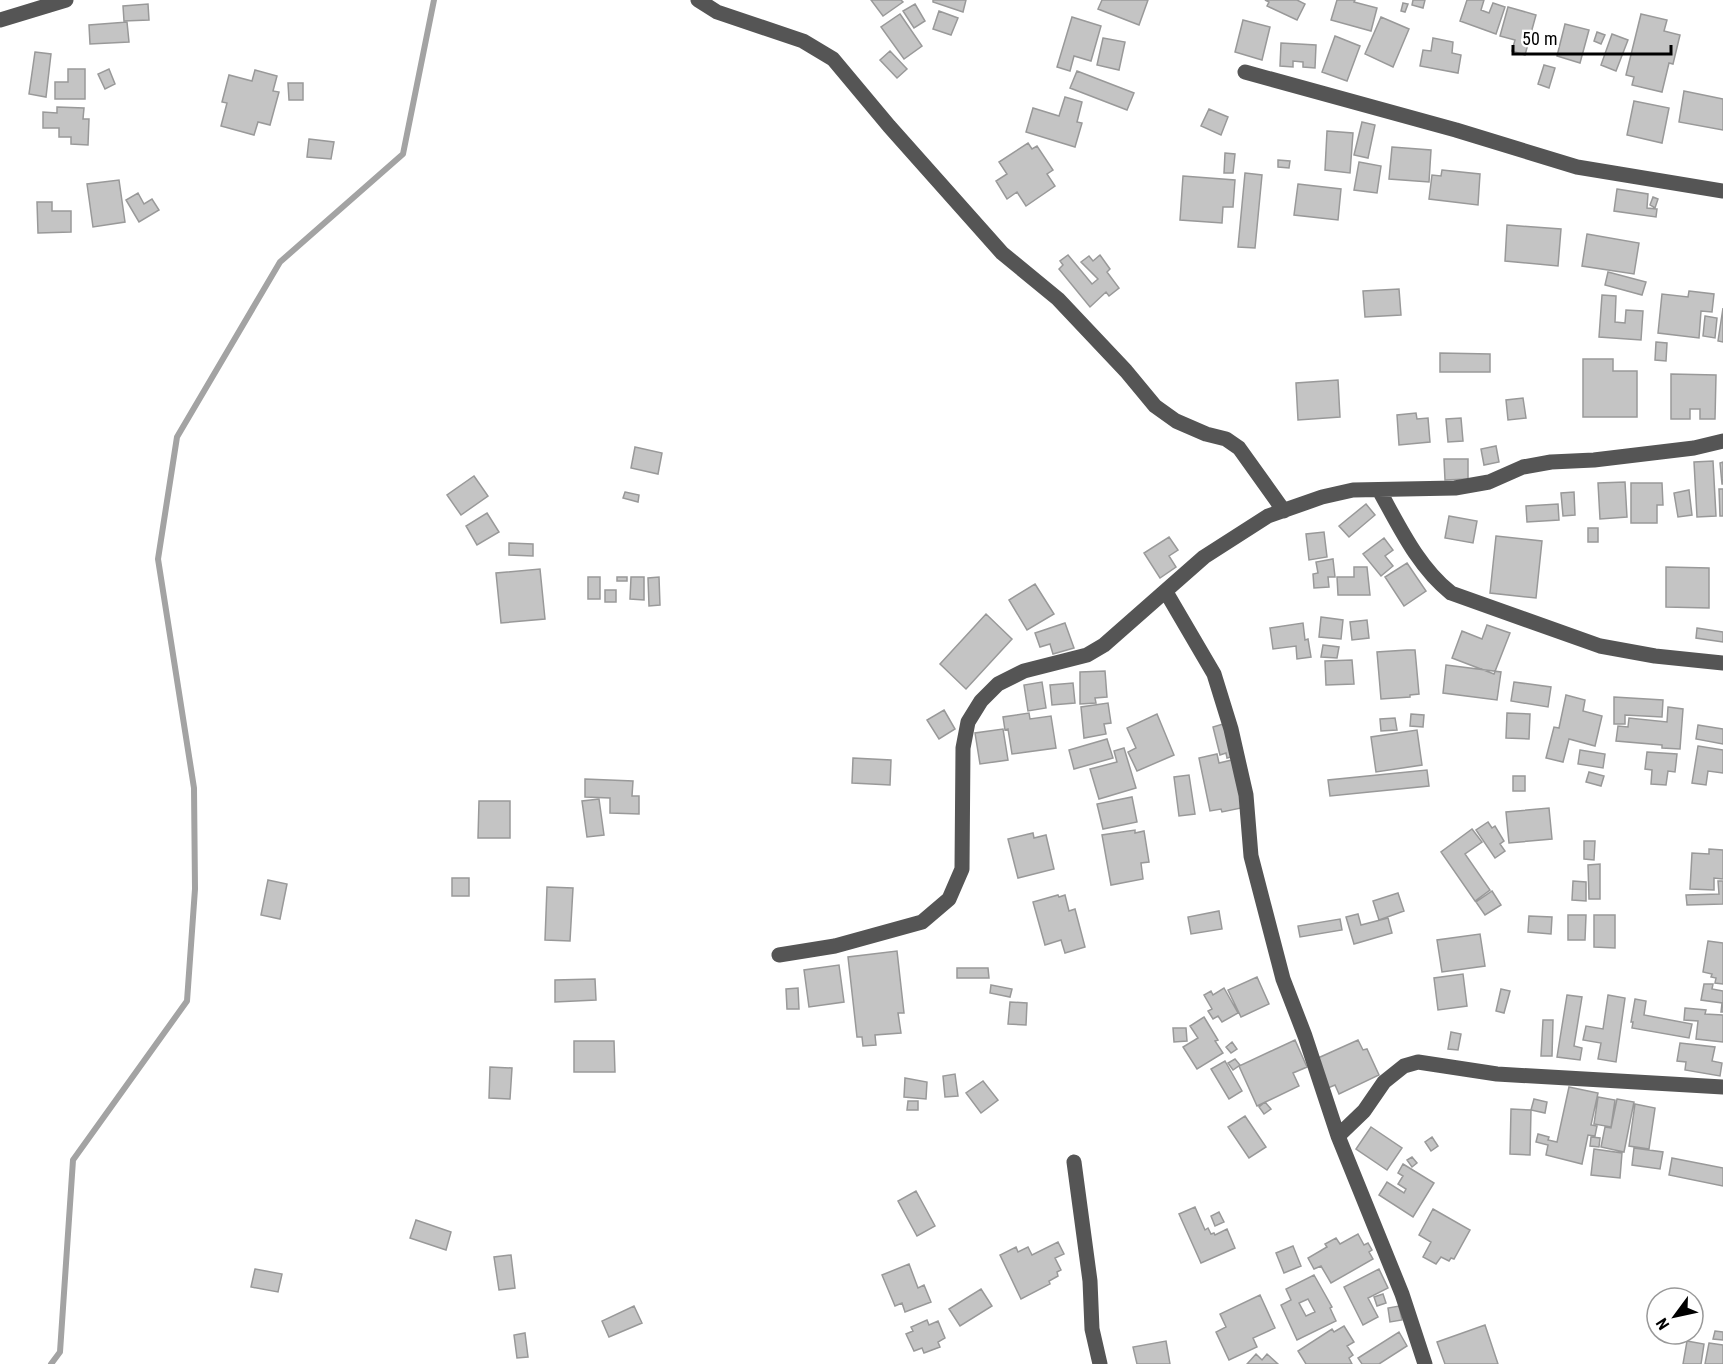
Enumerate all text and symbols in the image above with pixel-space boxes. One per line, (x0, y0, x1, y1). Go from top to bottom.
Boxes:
scale bar (1513, 18, 1670, 56)
text: 50 m (1522, 28, 1557, 49)
north arrow (1645, 1286, 1705, 1346)
text: N (1652, 1315, 1673, 1333)

